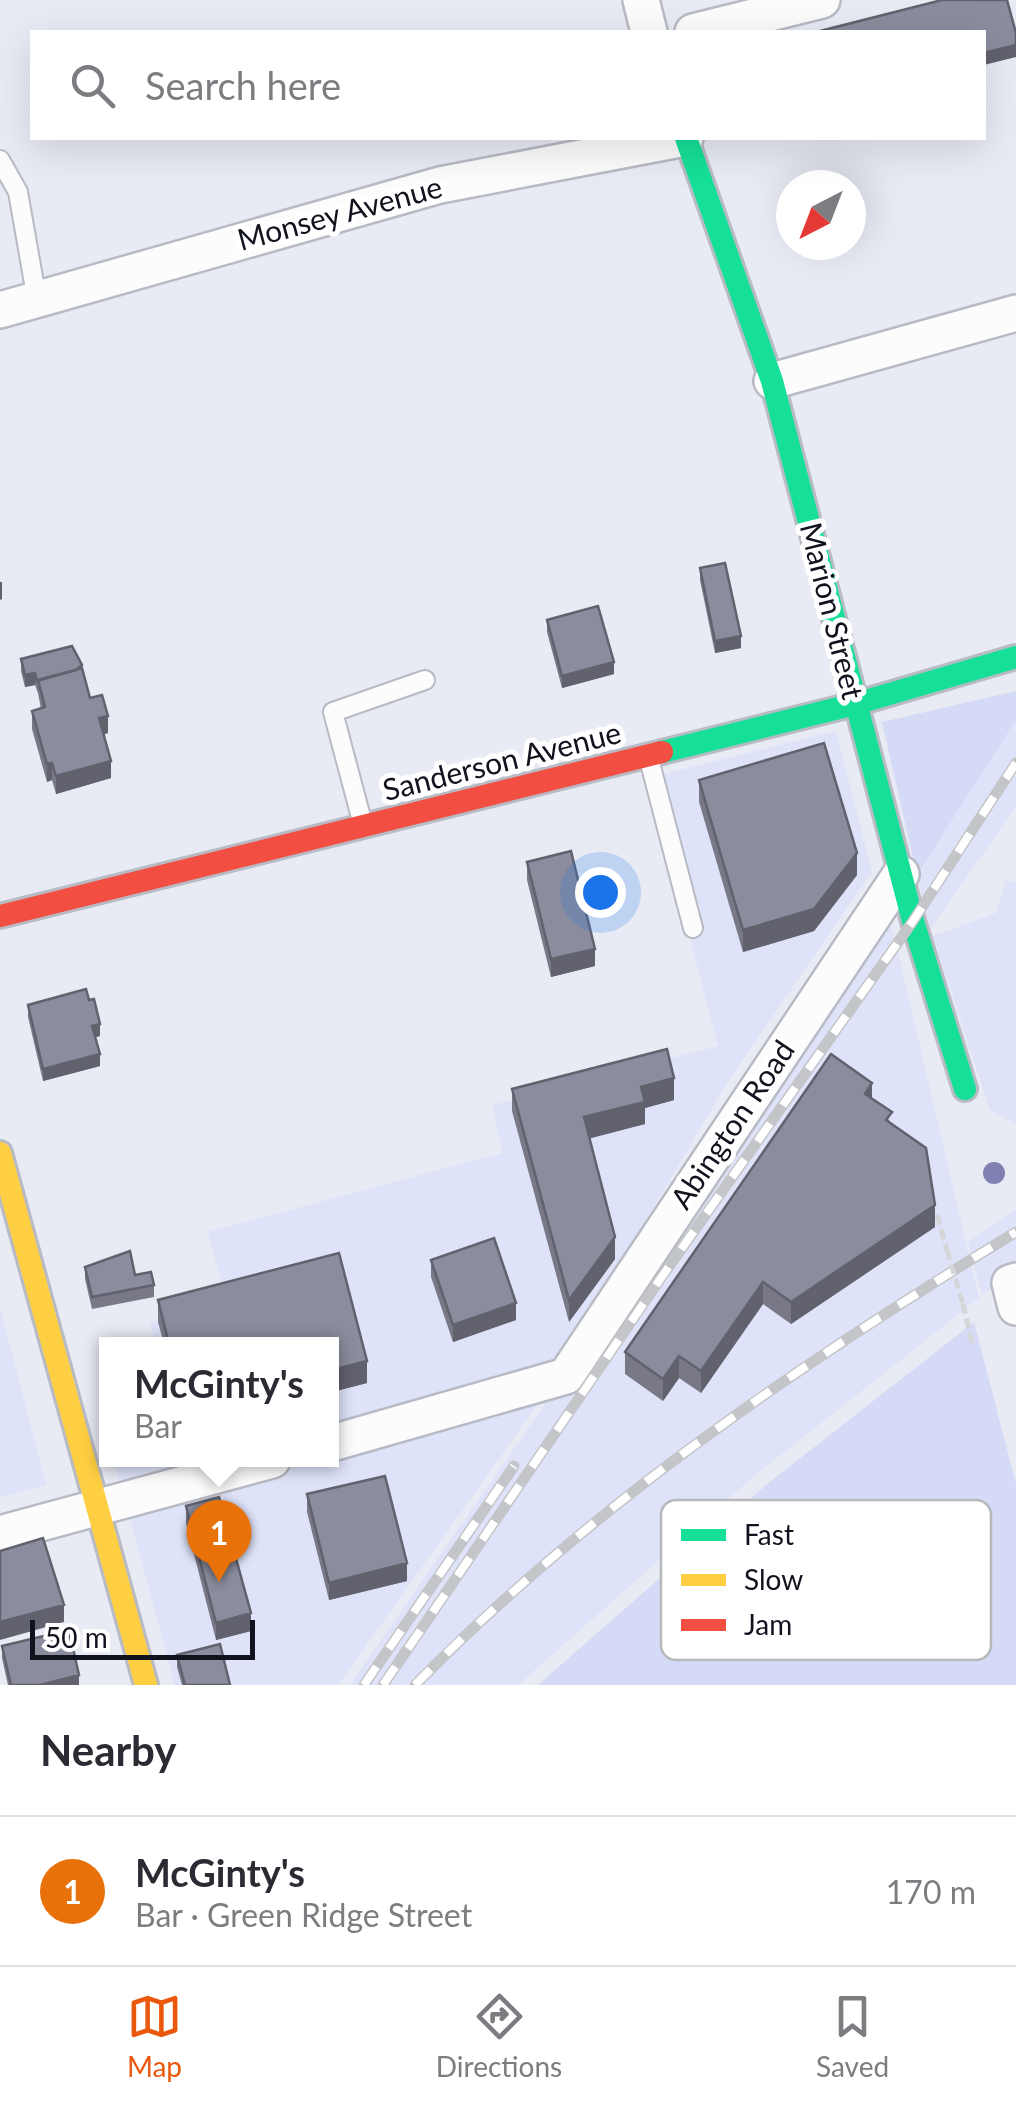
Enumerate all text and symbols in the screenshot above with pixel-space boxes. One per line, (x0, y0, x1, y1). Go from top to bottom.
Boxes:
search box (30, 30, 986, 140)
icon: search (65, 58, 120, 113)
text: Search here (145, 62, 341, 108)
street label: Monsey Avenue (233, 167, 446, 257)
north arrow (776, 170, 866, 260)
street label: Marion Street (794, 518, 872, 703)
street label: Sanderson Avenue (379, 713, 624, 807)
your location (575, 867, 626, 918)
street label: Abington Road (662, 1033, 801, 1215)
popup (99, 1337, 339, 1467)
text: McGinty's (134, 1360, 304, 1406)
text: Bar (134, 1406, 182, 1445)
pin: 1 (186, 1500, 252, 1582)
legend (661, 1500, 991, 1660)
text: Fast (744, 1517, 794, 1551)
text: Slow (744, 1562, 803, 1596)
text: Jam (744, 1607, 792, 1641)
scale bar (30, 1615, 255, 1660)
text: 50 m (45, 1620, 108, 1654)
text: Nearby (40, 1725, 177, 1775)
text: McGinty's (135, 1849, 305, 1895)
text: 1 (63, 1872, 82, 1911)
text: 170 m (886, 1872, 976, 1911)
text: Bar · Green Ridge Street (135, 1895, 472, 1934)
tab: Map (127, 1989, 182, 2083)
tab: Directions (436, 1989, 562, 2083)
tab: Saved (816, 1989, 889, 2083)

